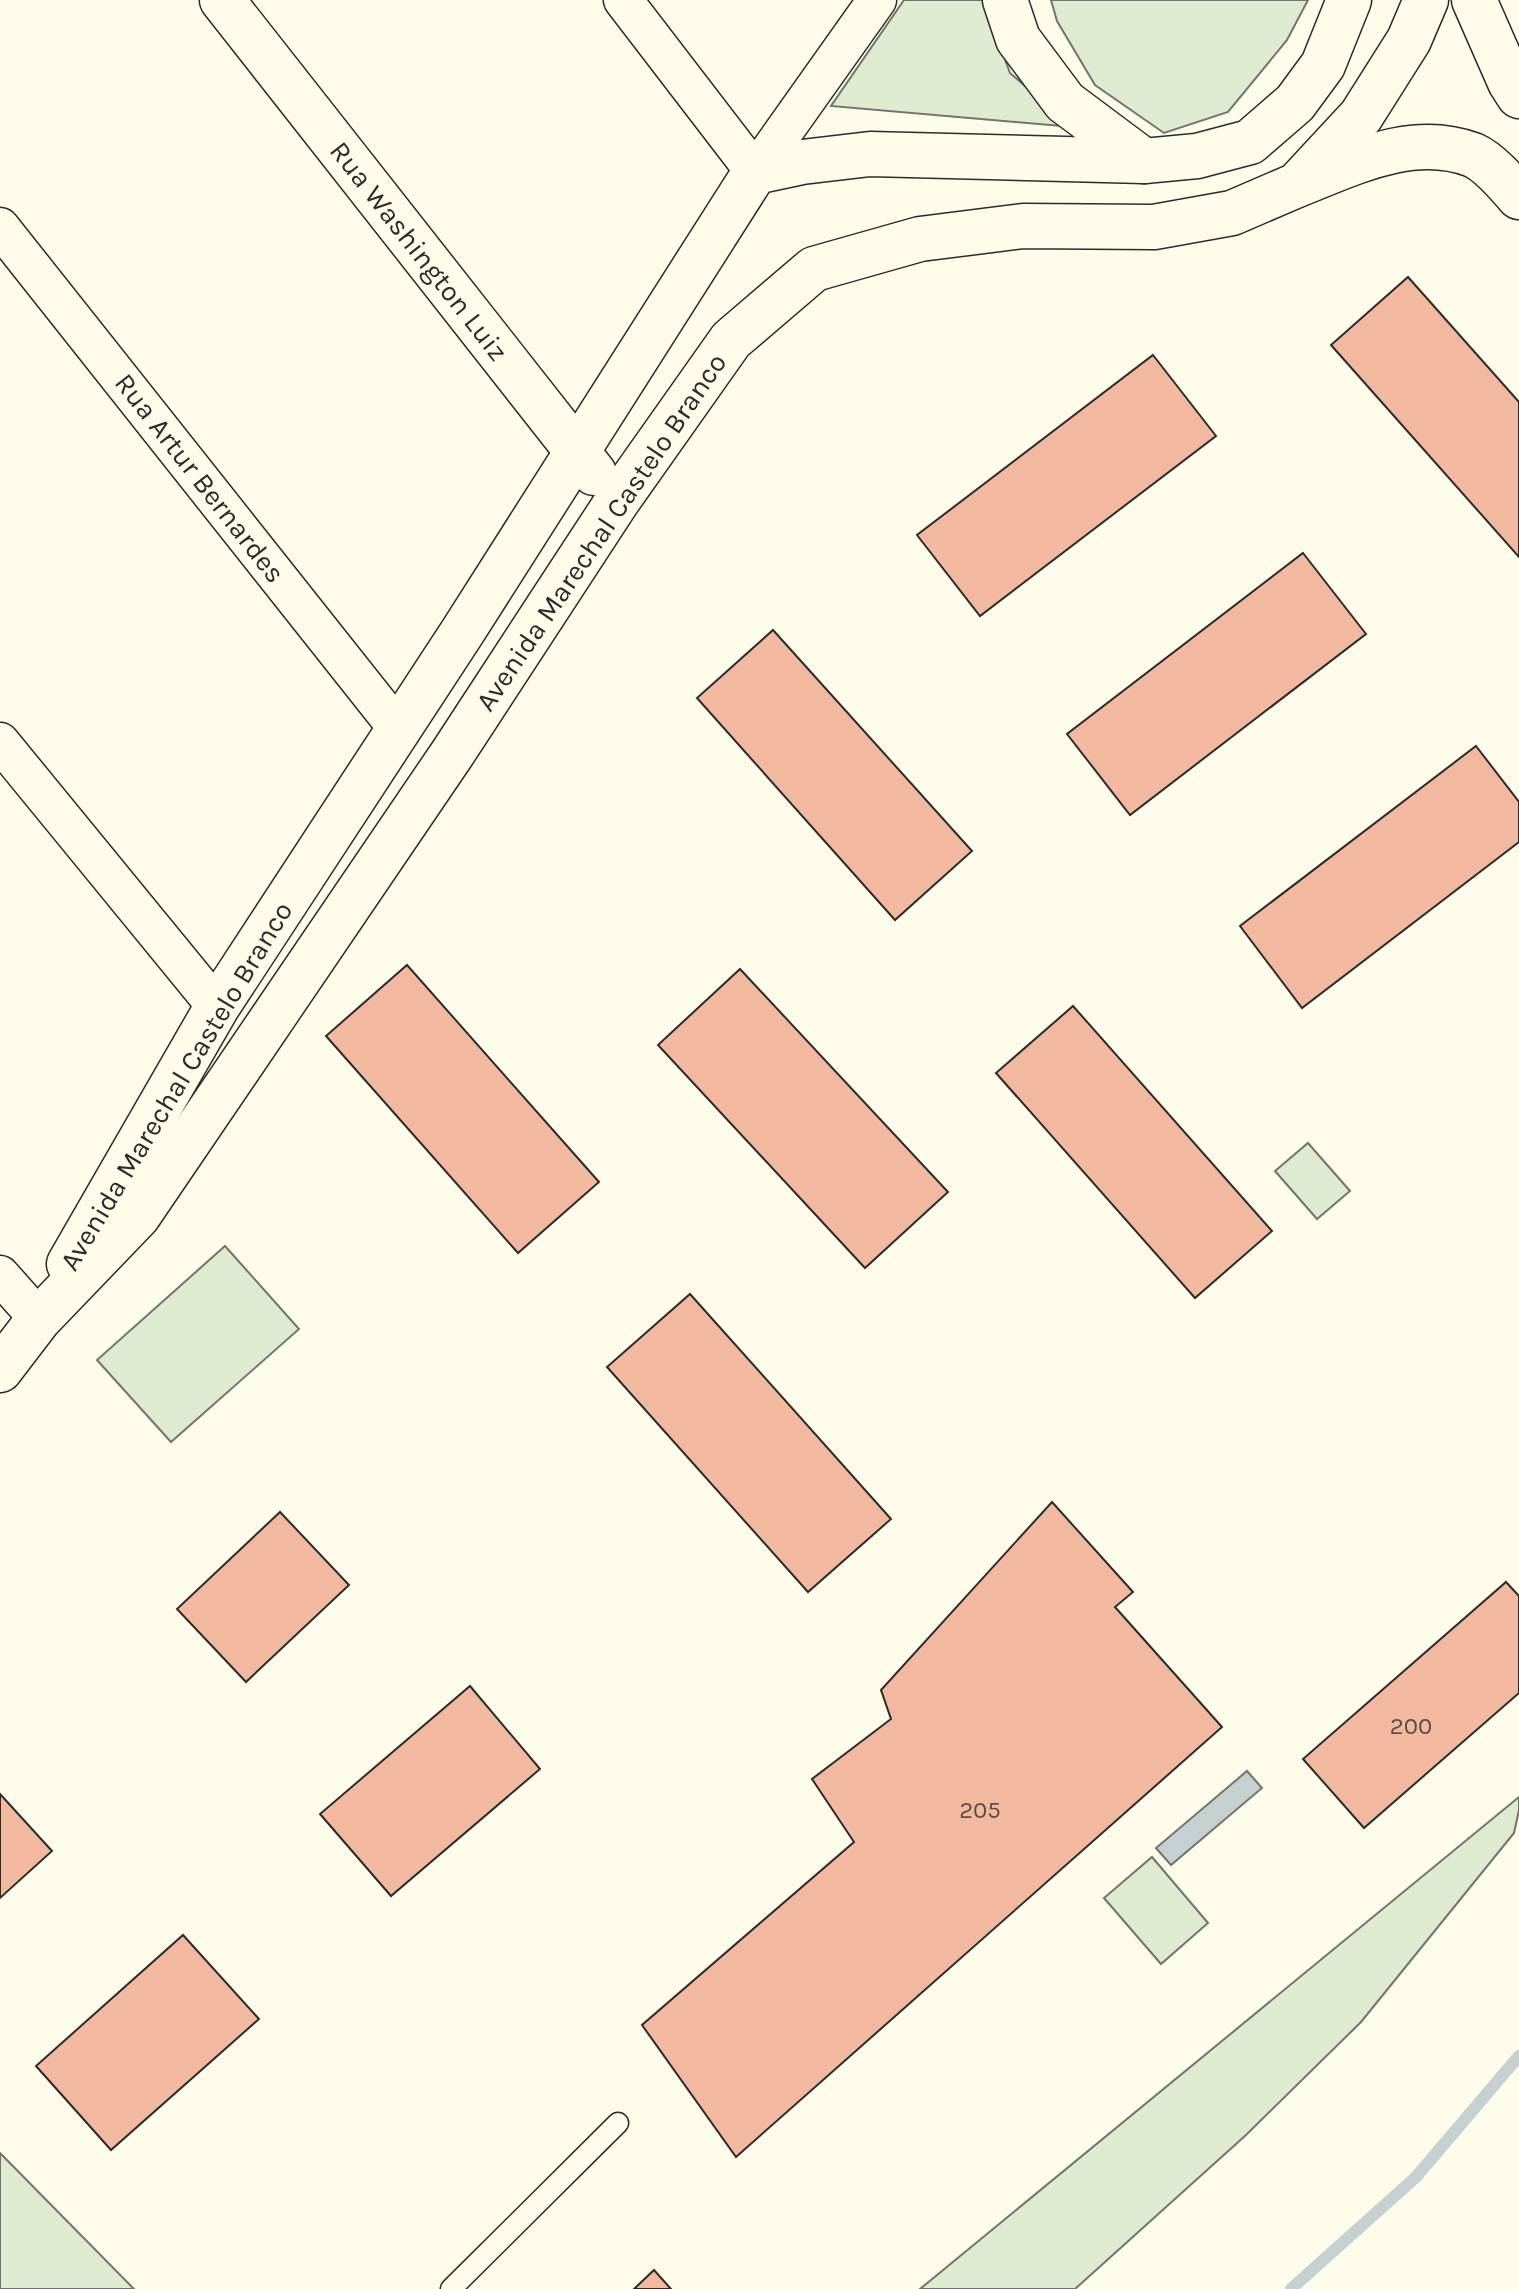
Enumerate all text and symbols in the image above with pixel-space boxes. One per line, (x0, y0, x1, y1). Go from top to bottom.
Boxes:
street label: Rua Washington Luiz (323, 135, 515, 367)
street label: Avenida Marechal Castelo Branco (469, 347, 733, 717)
street label: Rua Artur Bernardes (108, 367, 292, 589)
street label: Avenida Marechal Castelo Branco (53, 896, 299, 1276)
house number: 200 (1390, 1712, 1432, 1740)
house number: 205 (959, 1796, 1001, 1824)

